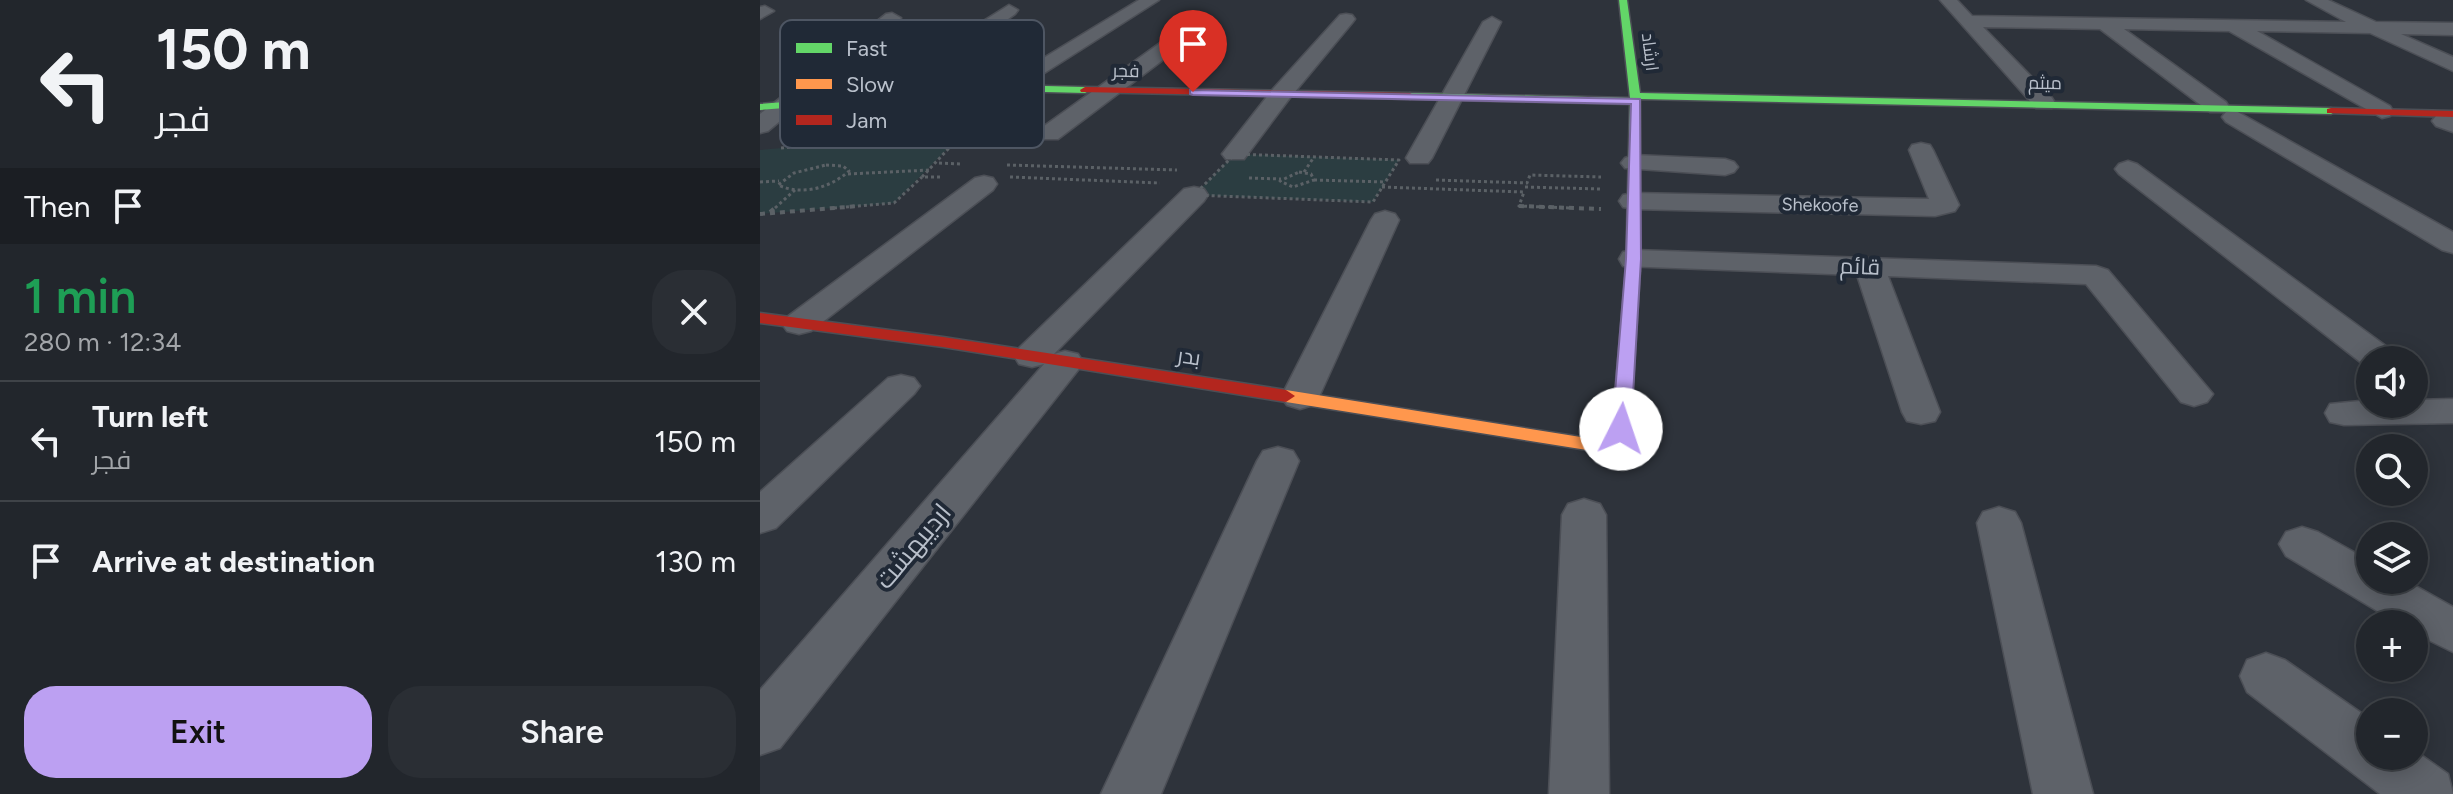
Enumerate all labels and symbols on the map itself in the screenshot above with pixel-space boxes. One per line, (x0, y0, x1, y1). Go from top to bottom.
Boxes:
pin (1159, 10, 1227, 92)
legend (780, 20, 1044, 148)
street label: ارشاد (1637, 32, 1663, 72)
text: Fast (846, 35, 888, 62)
street label: فجر (1111, 60, 1140, 82)
text: Slow (846, 71, 895, 98)
street label: میثم (2028, 72, 2062, 95)
text: Jam (846, 107, 887, 134)
street label: Shekoofe (1781, 193, 1859, 217)
street label: قائم (1839, 252, 1881, 283)
street label: بدر (1173, 341, 1202, 371)
position arrow (1579, 387, 1663, 471)
street label: اردیبهشت (868, 497, 958, 595)

